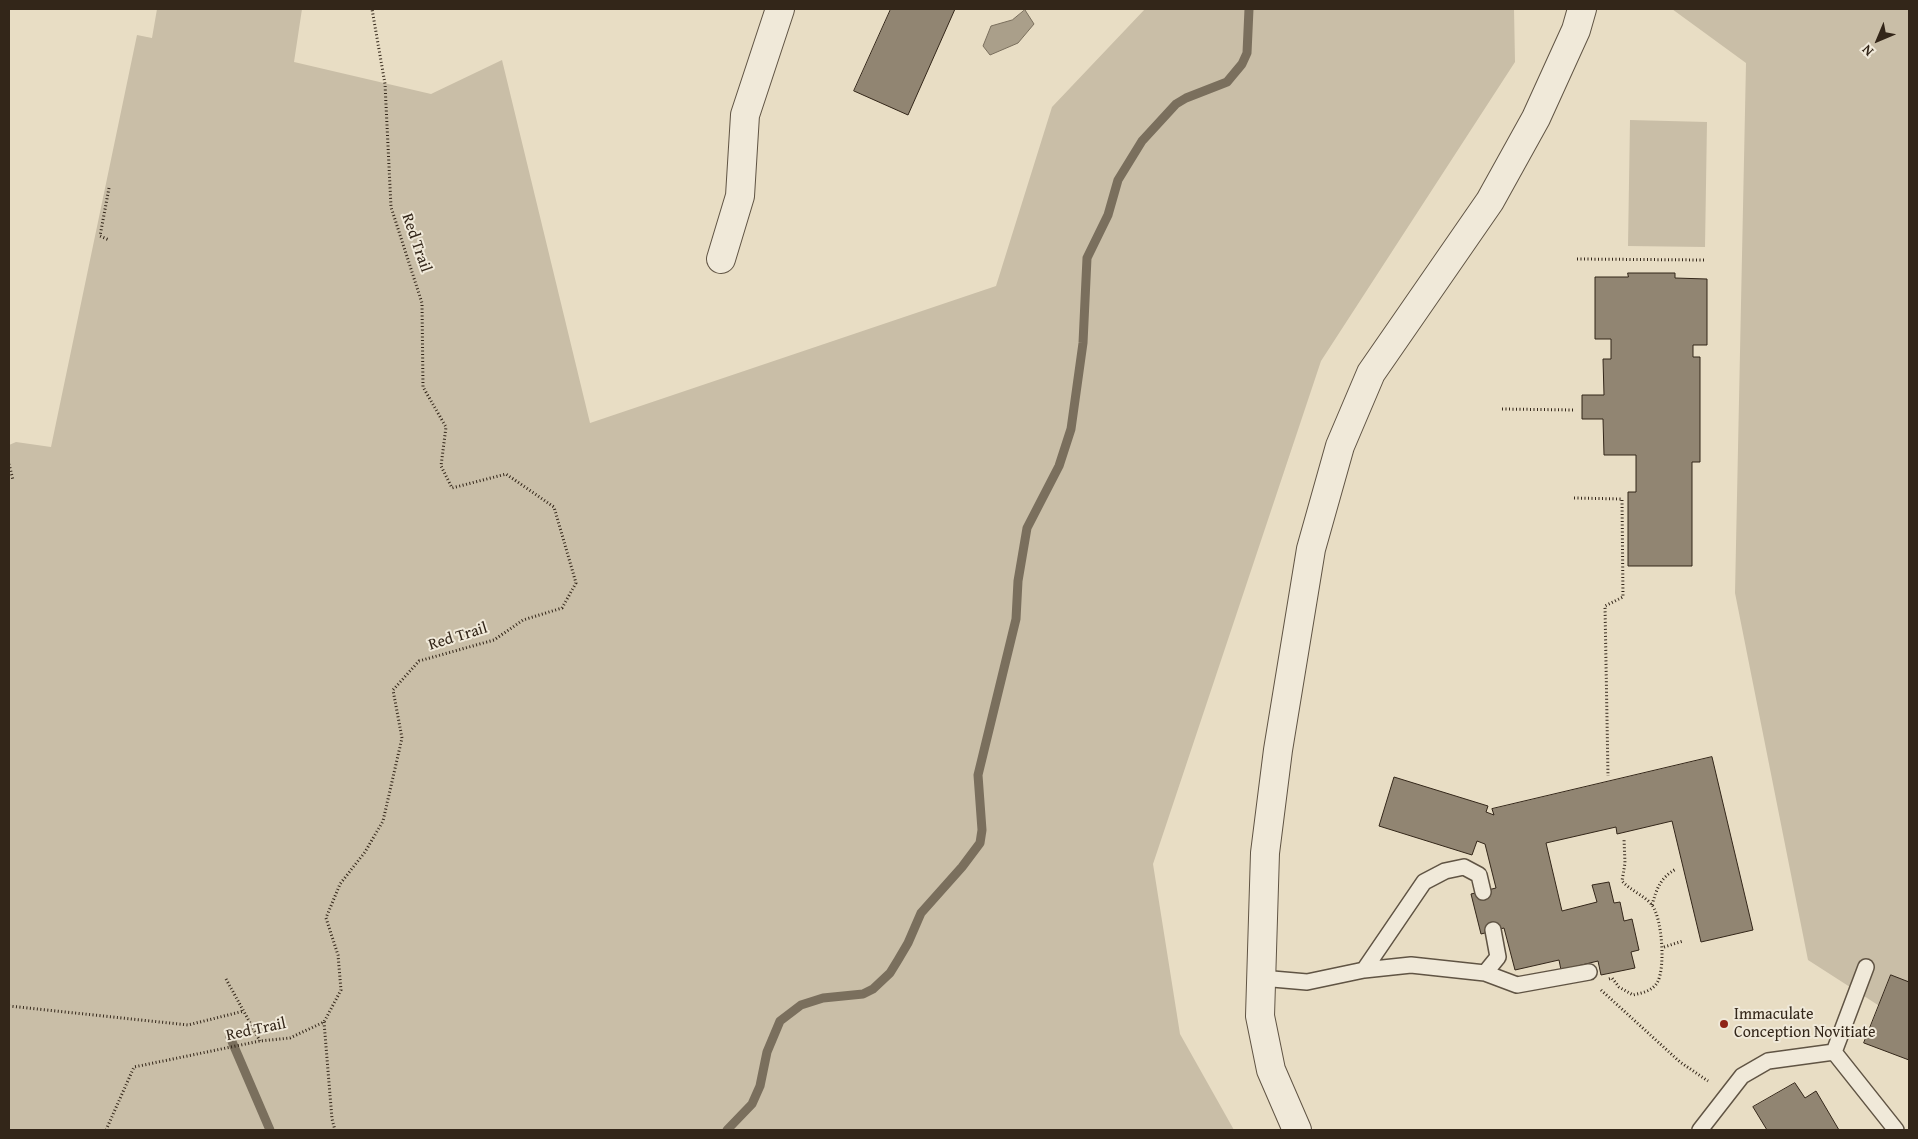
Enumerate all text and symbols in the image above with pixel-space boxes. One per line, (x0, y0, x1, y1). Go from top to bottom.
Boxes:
north arrow (1853, 15, 1903, 65)
text: N (1857, 40, 1878, 61)
street label: Red Trail (397, 211, 435, 275)
street label: Red Trail (426, 619, 490, 655)
place label: Immaculate Conception Novitiate (1734, 1005, 1876, 1043)
street label: Red Trail (224, 1014, 288, 1046)
marker: Immaculate Conception Novitiate (1718, 1018, 1730, 1030)

